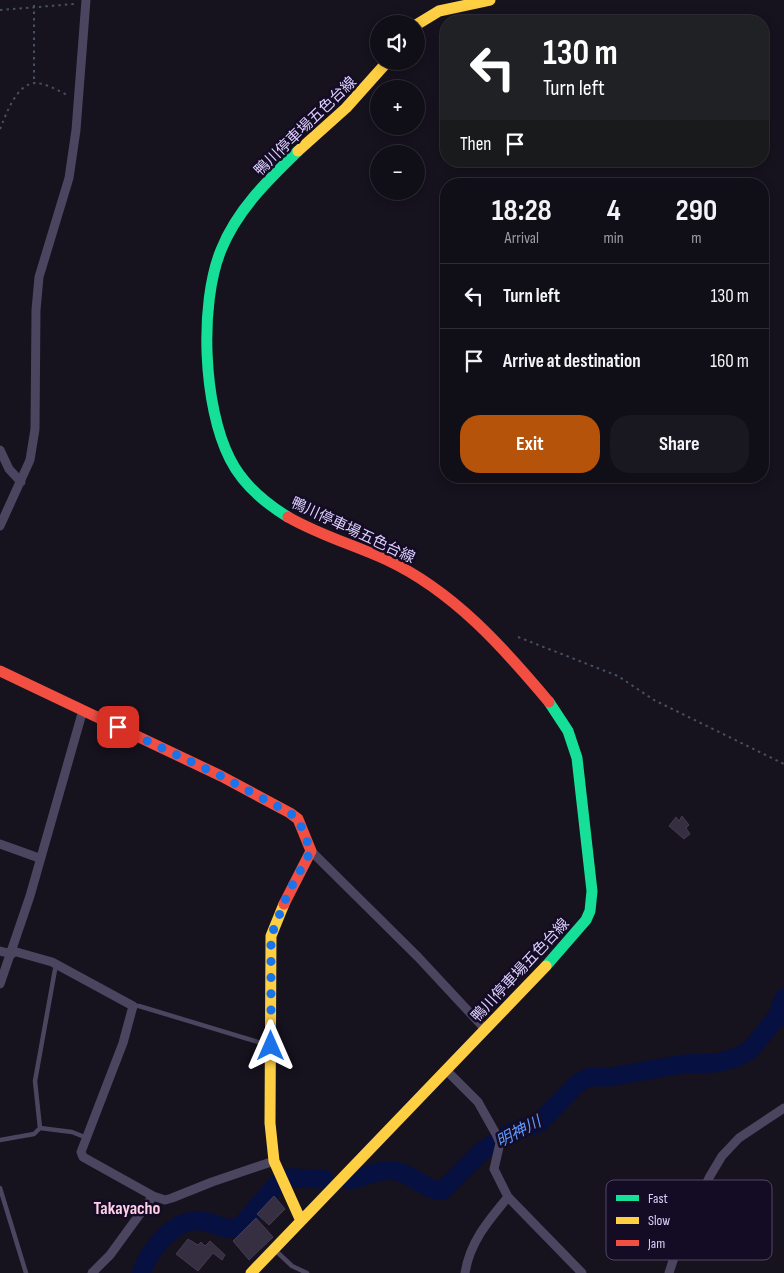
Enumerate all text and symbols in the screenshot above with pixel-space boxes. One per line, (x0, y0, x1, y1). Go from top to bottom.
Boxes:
map controls (370, 15, 425, 200)
button: sound (370, 15, 425, 70)
text: 130 m (543, 32, 618, 75)
icon: left (460, 35, 525, 100)
street label: 鴨川停車場五色台線 (250, 73, 361, 180)
text: Turn left (543, 75, 605, 102)
button: + (370, 80, 425, 135)
icon: arrive (501, 130, 529, 158)
text: Then (460, 133, 491, 156)
button: − (370, 145, 425, 200)
text: 18:28 (492, 193, 552, 229)
text: 4 (607, 193, 621, 229)
text: 290 (676, 193, 717, 229)
text: Arrival (505, 229, 539, 248)
text: min (604, 229, 624, 248)
text: m (691, 229, 701, 248)
icon: left (460, 282, 488, 310)
text: Turn left (503, 285, 560, 308)
text: 130 m (711, 285, 749, 308)
icon: arrive (460, 347, 488, 375)
text: Arrive at destination (503, 350, 641, 373)
text: 160 m (710, 350, 749, 373)
button: Exit (460, 415, 600, 473)
button: Share (610, 415, 749, 473)
street label: 鴨川停車場五色台線 (288, 493, 418, 568)
pin (97, 706, 139, 748)
icon: arrive (104, 713, 132, 741)
street label: 鴨川停車場五色台線 (467, 914, 573, 1026)
position arrow (244, 1019, 296, 1071)
water label: 明神川 (493, 1112, 546, 1152)
legend (606, 1180, 772, 1260)
text: Fast (648, 1190, 668, 1207)
district label: Takayacho (94, 1198, 161, 1219)
text: Slow (648, 1212, 670, 1229)
text: Jam (647, 1235, 665, 1252)

